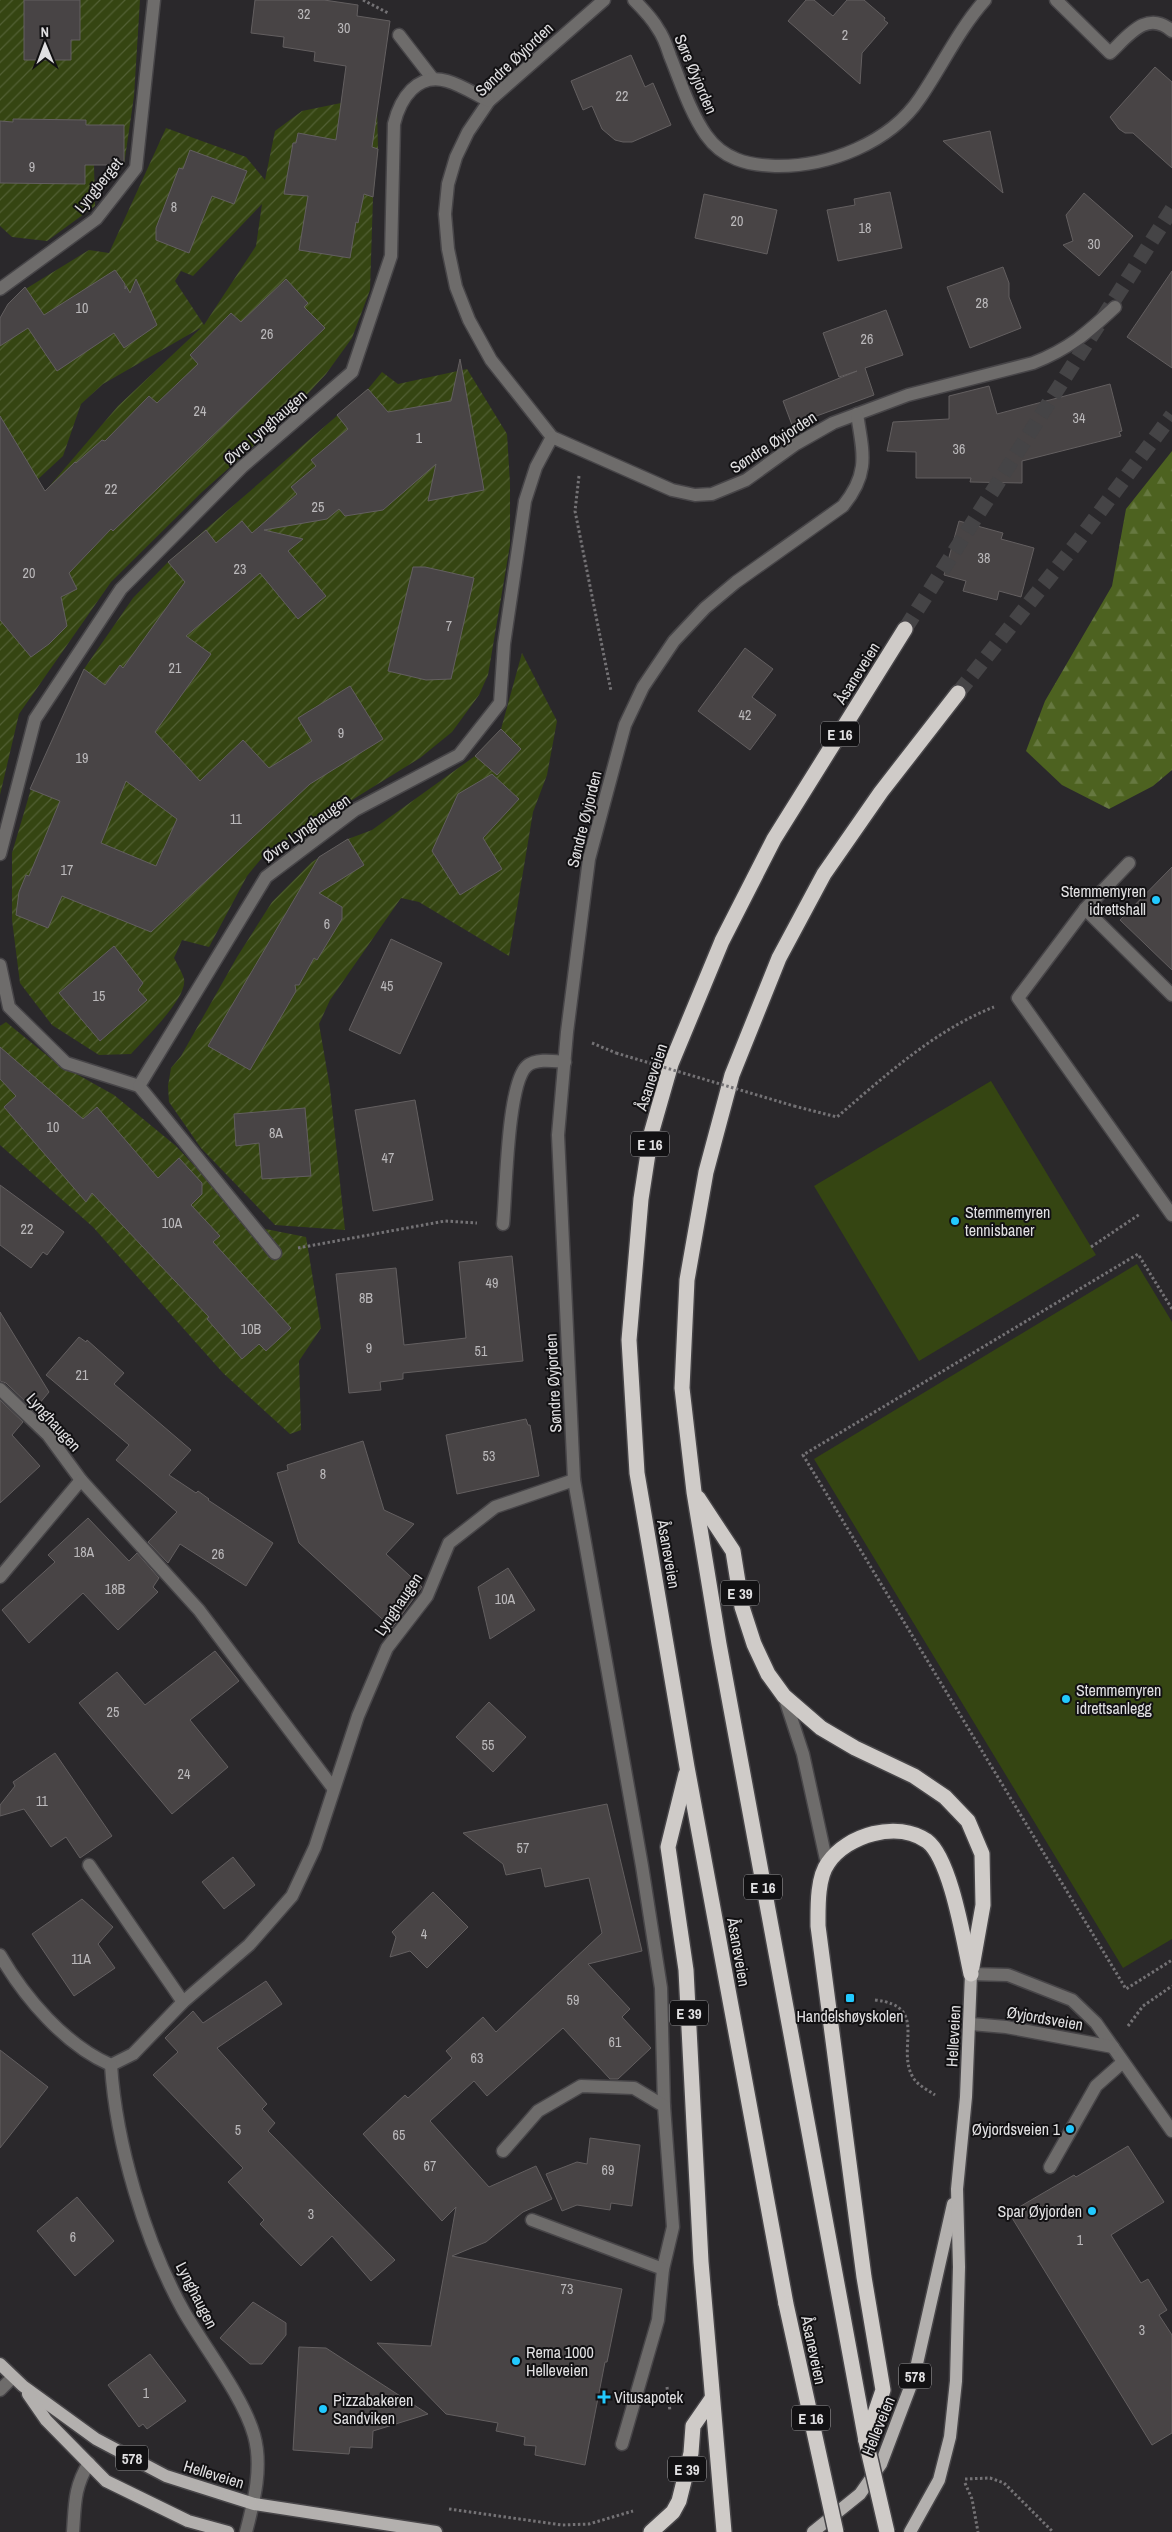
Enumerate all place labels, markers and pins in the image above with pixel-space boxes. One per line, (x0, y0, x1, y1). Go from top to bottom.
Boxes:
place label: Stemmemyren idrettshall (1061, 880, 1146, 920)
marker: Stemmemyren idrettshall (1150, 894, 1162, 906)
place label: Stemmemyren tennisbaner (965, 1201, 1050, 1241)
marker: Stemmemyren tennisbaner (949, 1215, 961, 1227)
place label: Stemmemyren idrettsanlegg (1076, 1679, 1161, 1719)
marker: Stemmemyren idrettsanlegg (1060, 1693, 1072, 1705)
marker: Handelshøyskolen (844, 1992, 856, 2004)
place label: Handelshøyskolen (796, 2005, 904, 2027)
place label: Øyjordsveien 1 (972, 2118, 1061, 2140)
marker: Øyjordsveien 1 (1064, 2123, 1076, 2135)
place label: Spar Øyjorden (997, 2200, 1082, 2222)
marker: Spar Øyjorden (1086, 2205, 1098, 2217)
place label: Rema 1000 Helleveien (526, 2341, 594, 2381)
marker: Rema 1000 Helleveien (510, 2355, 522, 2367)
place label: Vitusapotek (614, 2386, 684, 2408)
place label: Pizzabakeren Sandviken (333, 2389, 413, 2429)
marker: Vitusapotek (598, 2391, 610, 2403)
marker: Pizzabakeren Sandviken (317, 2403, 329, 2415)

